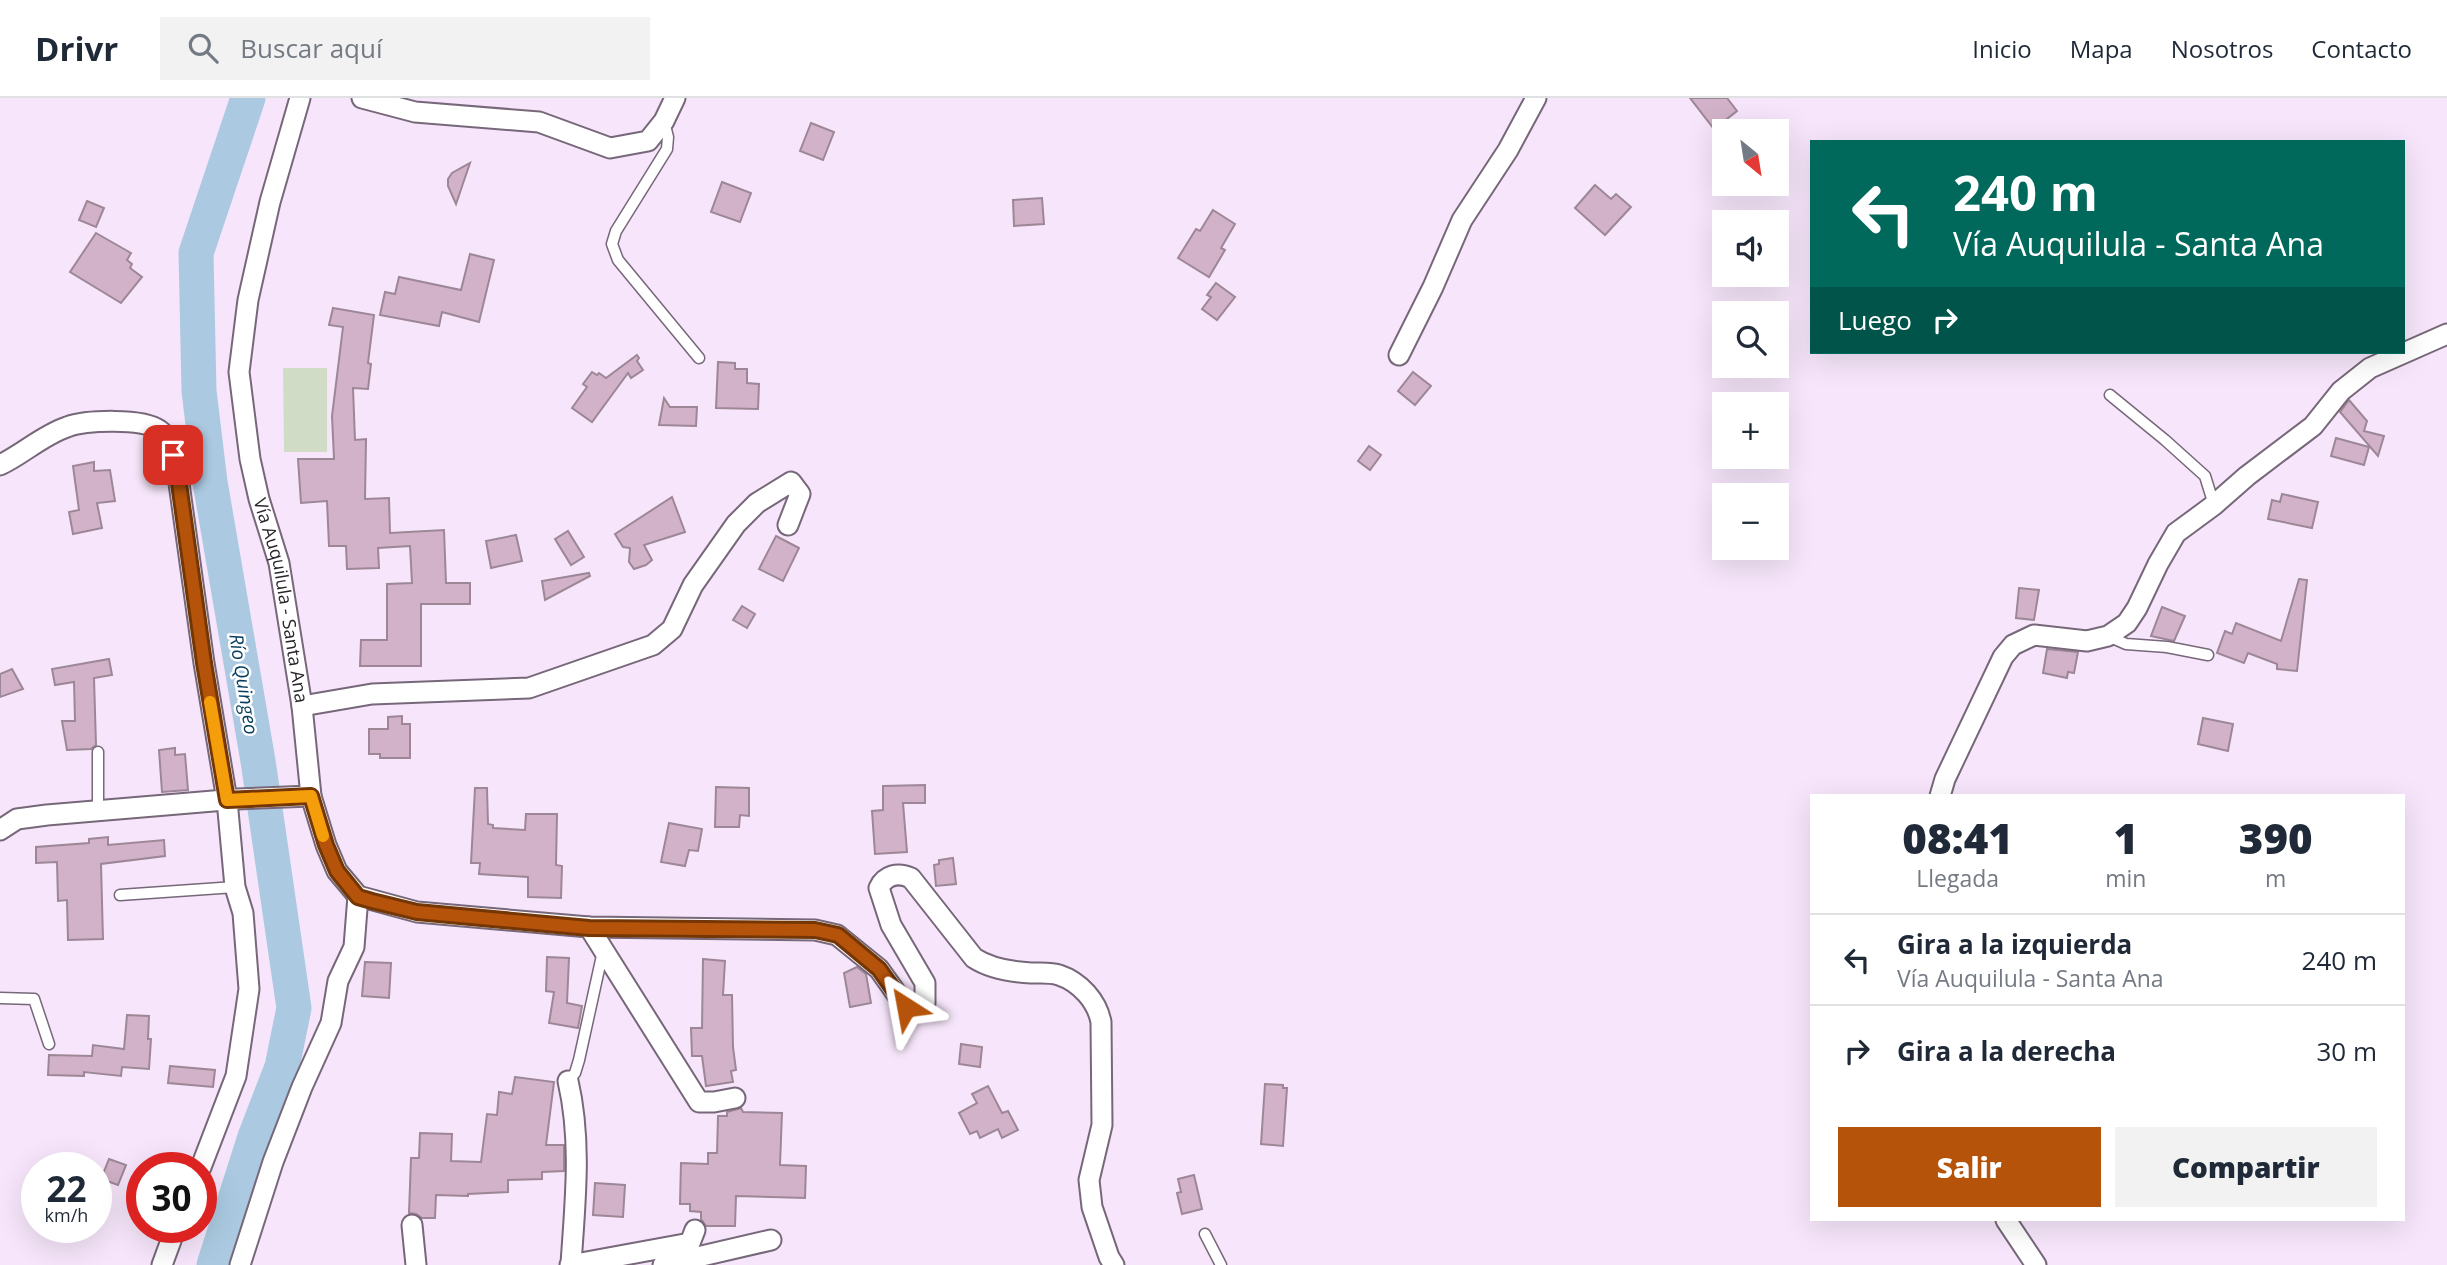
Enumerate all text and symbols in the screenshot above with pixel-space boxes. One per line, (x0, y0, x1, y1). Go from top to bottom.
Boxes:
search box (160, 17, 650, 80)
text: Drivr (35, 26, 118, 71)
icon: search (184, 29, 222, 67)
text: Buscar aquí (240, 30, 383, 66)
text: Inicio (1972, 32, 2032, 65)
text: Mapa (2070, 32, 2133, 65)
text: Nosotros (2171, 32, 2273, 65)
text: Contacto (2311, 32, 2412, 65)
north arrow (1712, 119, 1788, 196)
map controls (1712, 119, 1789, 560)
text: 240 m (1953, 159, 2098, 225)
icon: left (1838, 168, 1929, 259)
button: sound (1712, 210, 1789, 287)
text: Vía Auquilula - Santa Ana (1953, 222, 2324, 265)
button: search (1712, 301, 1789, 378)
icon: right (1926, 301, 1964, 339)
text: Luego (1838, 302, 1912, 338)
button: + (1712, 392, 1789, 469)
pin (143, 425, 203, 485)
icon: arrive (154, 436, 192, 474)
button: − (1712, 483, 1789, 560)
street label: Vía Auquilula - Santa Ana (248, 495, 314, 704)
water label: Río Quingeo (223, 632, 265, 736)
text: 08:41 (1902, 809, 2013, 866)
text: 1 (2114, 809, 2138, 866)
text: 390 (2239, 809, 2313, 866)
text: Llegada (1916, 862, 1999, 894)
text: min (2105, 862, 2146, 894)
text: m (2265, 862, 2286, 894)
text: Gira a la izquierda (1897, 926, 2132, 962)
icon: left (1838, 941, 1876, 979)
text: 240 m (2302, 942, 2377, 978)
text: Vía Auquilula - Santa Ana (1897, 962, 2164, 994)
position arrow (869, 970, 943, 1044)
icon: right (1838, 1032, 1876, 1070)
text: Gira a la derecha (1897, 1033, 2116, 1069)
text: 30 m (2316, 1033, 2377, 1069)
button: Salir (1838, 1127, 2101, 1207)
button: Compartir (2115, 1127, 2377, 1207)
speed limit sign: 30 (126, 1152, 217, 1243)
text: 22 (46, 1165, 87, 1212)
text: km/h (45, 1203, 88, 1227)

